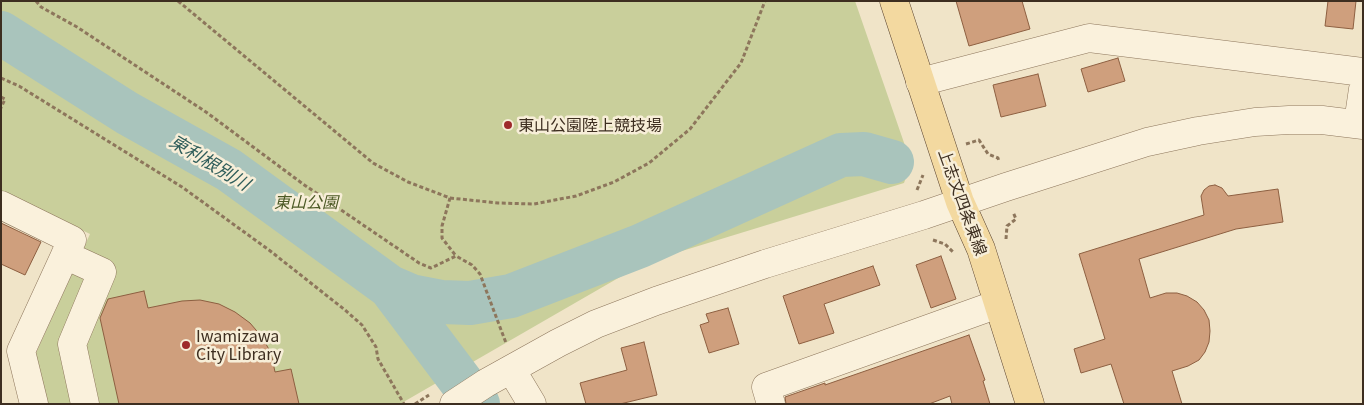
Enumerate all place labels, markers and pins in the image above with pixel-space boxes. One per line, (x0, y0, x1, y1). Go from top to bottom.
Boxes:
place label: 東山公園陸上競技場 (518, 115, 662, 135)
marker: 東山公園陸上競技場 (502, 119, 514, 131)
place label: Iwamizawa City Library (196, 326, 281, 364)
marker: Iwamizawa City Library (180, 339, 192, 351)

